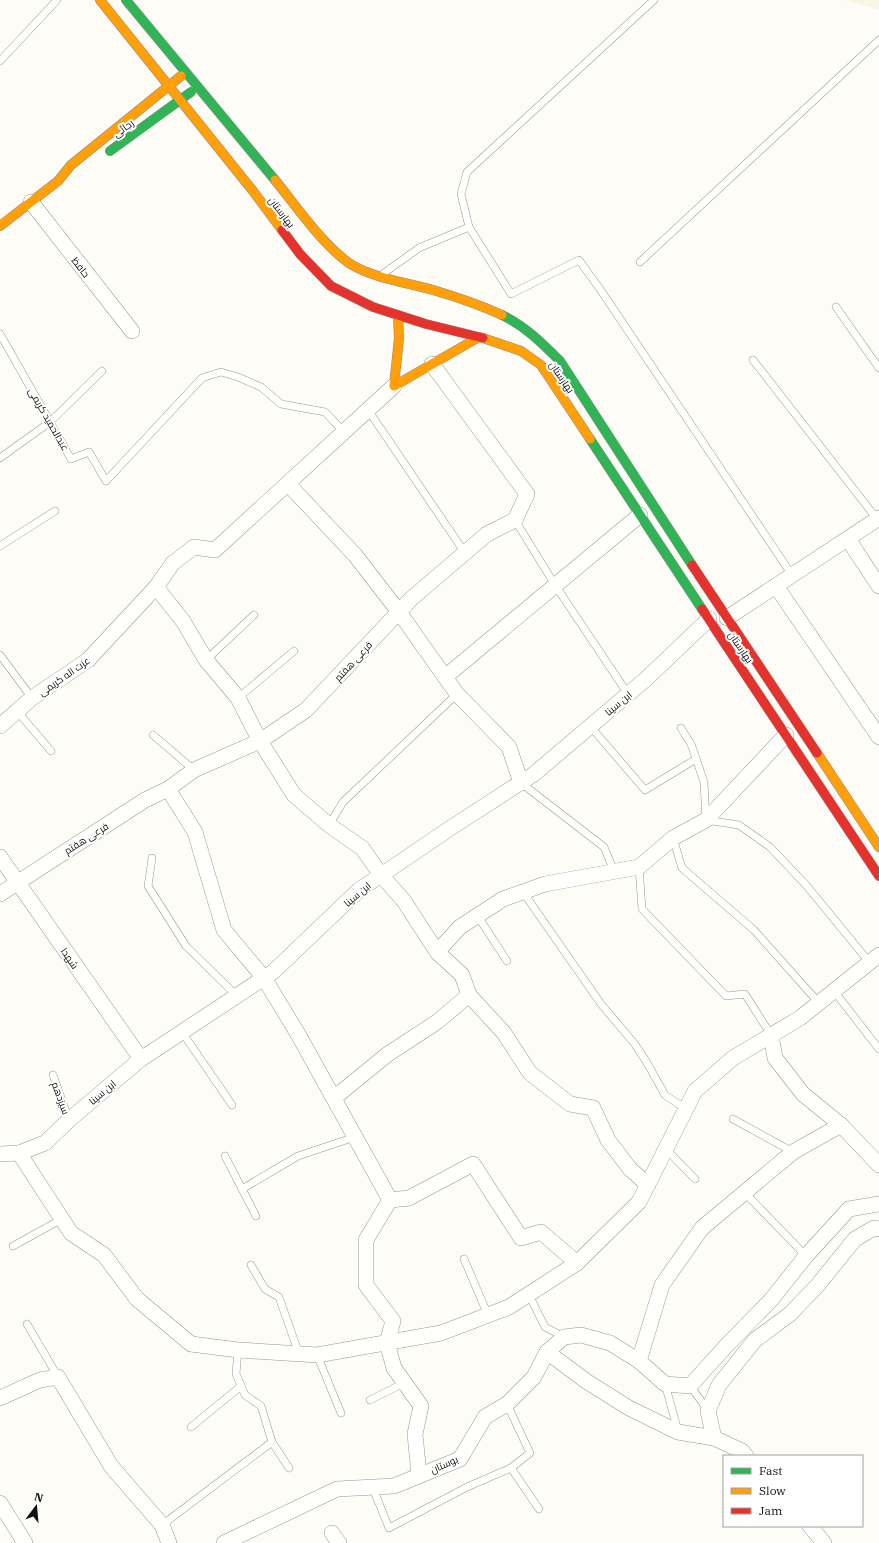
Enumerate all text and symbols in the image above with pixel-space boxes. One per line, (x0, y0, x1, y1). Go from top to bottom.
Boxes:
street label: رجائی (110, 116, 136, 140)
street label: بهارستان (266, 194, 298, 230)
street label: حافظ (69, 254, 93, 280)
street label: بهارستان (546, 359, 577, 396)
street label: عبدالحمید کریمی (25, 385, 72, 453)
street label: بهارستان (725, 629, 756, 666)
street label: فرعی هفتم (332, 639, 376, 685)
street label: عزت اله کریمی (36, 654, 93, 699)
street label: ابن سینا (602, 688, 635, 719)
street label: فرعی هفتم (62, 820, 111, 858)
street label: ابن سینا (341, 879, 374, 910)
street label: شهدا (58, 945, 81, 971)
street label: ابن سینا (86, 1077, 119, 1108)
street label: سیزدهم (48, 1080, 72, 1117)
street label: بوستان (428, 1453, 460, 1476)
legend (723, 1455, 863, 1527)
text: Fast (759, 1463, 783, 1478)
text: Slow (759, 1483, 786, 1498)
north arrow (16, 1487, 56, 1527)
text: N (33, 1489, 45, 1505)
text: Jam (759, 1503, 783, 1518)

